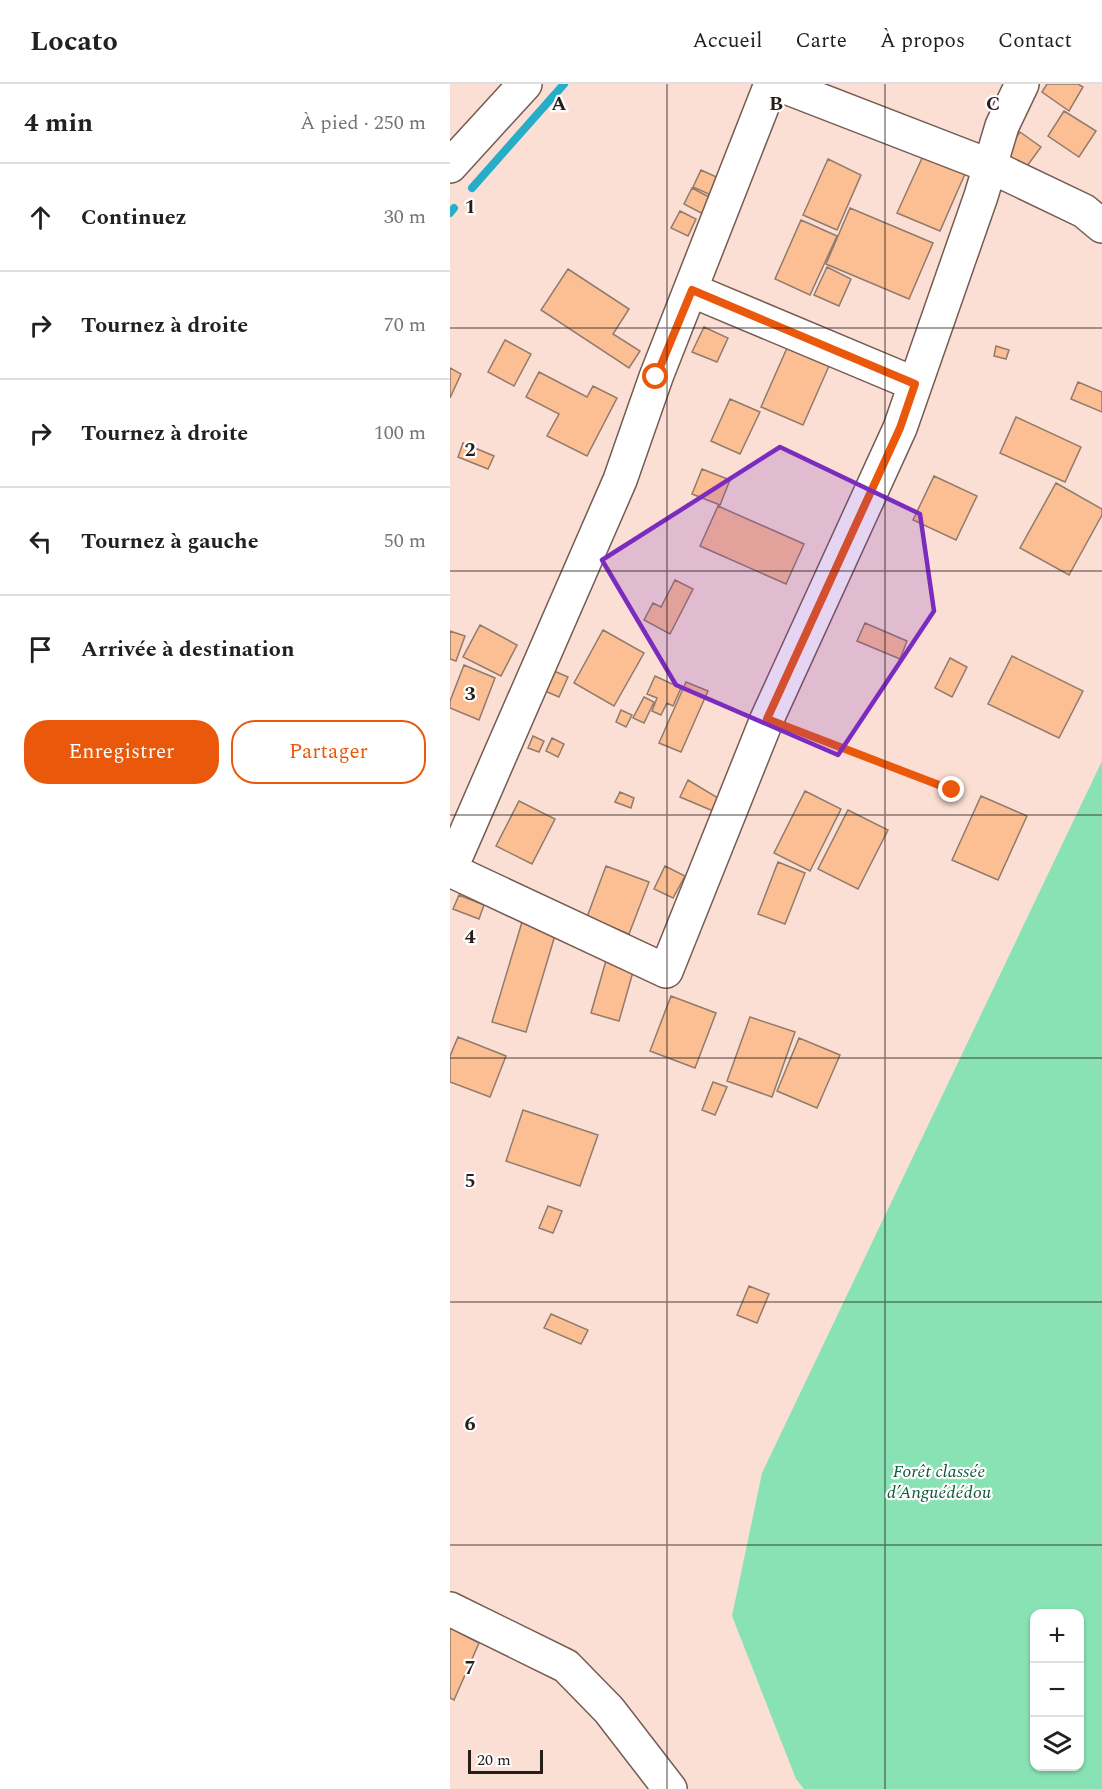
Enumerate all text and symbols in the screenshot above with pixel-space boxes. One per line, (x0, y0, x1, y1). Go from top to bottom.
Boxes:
text: Locato (30, 20, 118, 63)
text: Accueil (692, 25, 763, 57)
text: Carte (796, 25, 847, 57)
text: À propos (880, 25, 965, 57)
text: Contact (998, 25, 1072, 57)
text: A (551, 89, 567, 119)
text: B (769, 89, 783, 119)
text: C (986, 89, 1000, 119)
text: 4 min (24, 103, 93, 143)
text: À pied · 250 m (300, 108, 426, 138)
text: 1 (464, 192, 476, 222)
icon: ahead (24, 201, 57, 234)
text: Continuez (81, 201, 187, 234)
text: 30 m (384, 202, 426, 232)
icon: right (24, 309, 57, 342)
text: Tournez à droite (81, 309, 248, 342)
text: 70 m (384, 310, 426, 340)
route start (642, 363, 668, 389)
icon: right (24, 417, 57, 450)
text: Tournez à droite (81, 417, 248, 450)
text: 100 m (374, 418, 426, 448)
text: 2 (464, 435, 476, 465)
icon: left (24, 525, 57, 558)
text: Tournez à gauche (81, 525, 259, 558)
text: 50 m (384, 526, 426, 556)
icon: arrive (24, 633, 57, 666)
text: Arrivée à destination (81, 633, 295, 666)
text: 3 (464, 679, 476, 709)
button: Enregistrer (24, 720, 219, 784)
button: Partager (231, 720, 426, 784)
route end (938, 776, 964, 802)
text: 4 (464, 922, 476, 952)
text: 5 (464, 1166, 476, 1196)
text: 6 (464, 1409, 476, 1439)
park label: Forêt classée d’Anguédédou (887, 1458, 992, 1506)
map controls (1030, 1609, 1084, 1771)
button: + (1030, 1609, 1084, 1663)
text: 7 (464, 1653, 476, 1683)
button: − (1030, 1663, 1084, 1717)
button: layers (1030, 1717, 1084, 1771)
scale bar (468, 1747, 543, 1774)
text: 20 m (477, 1748, 511, 1772)

